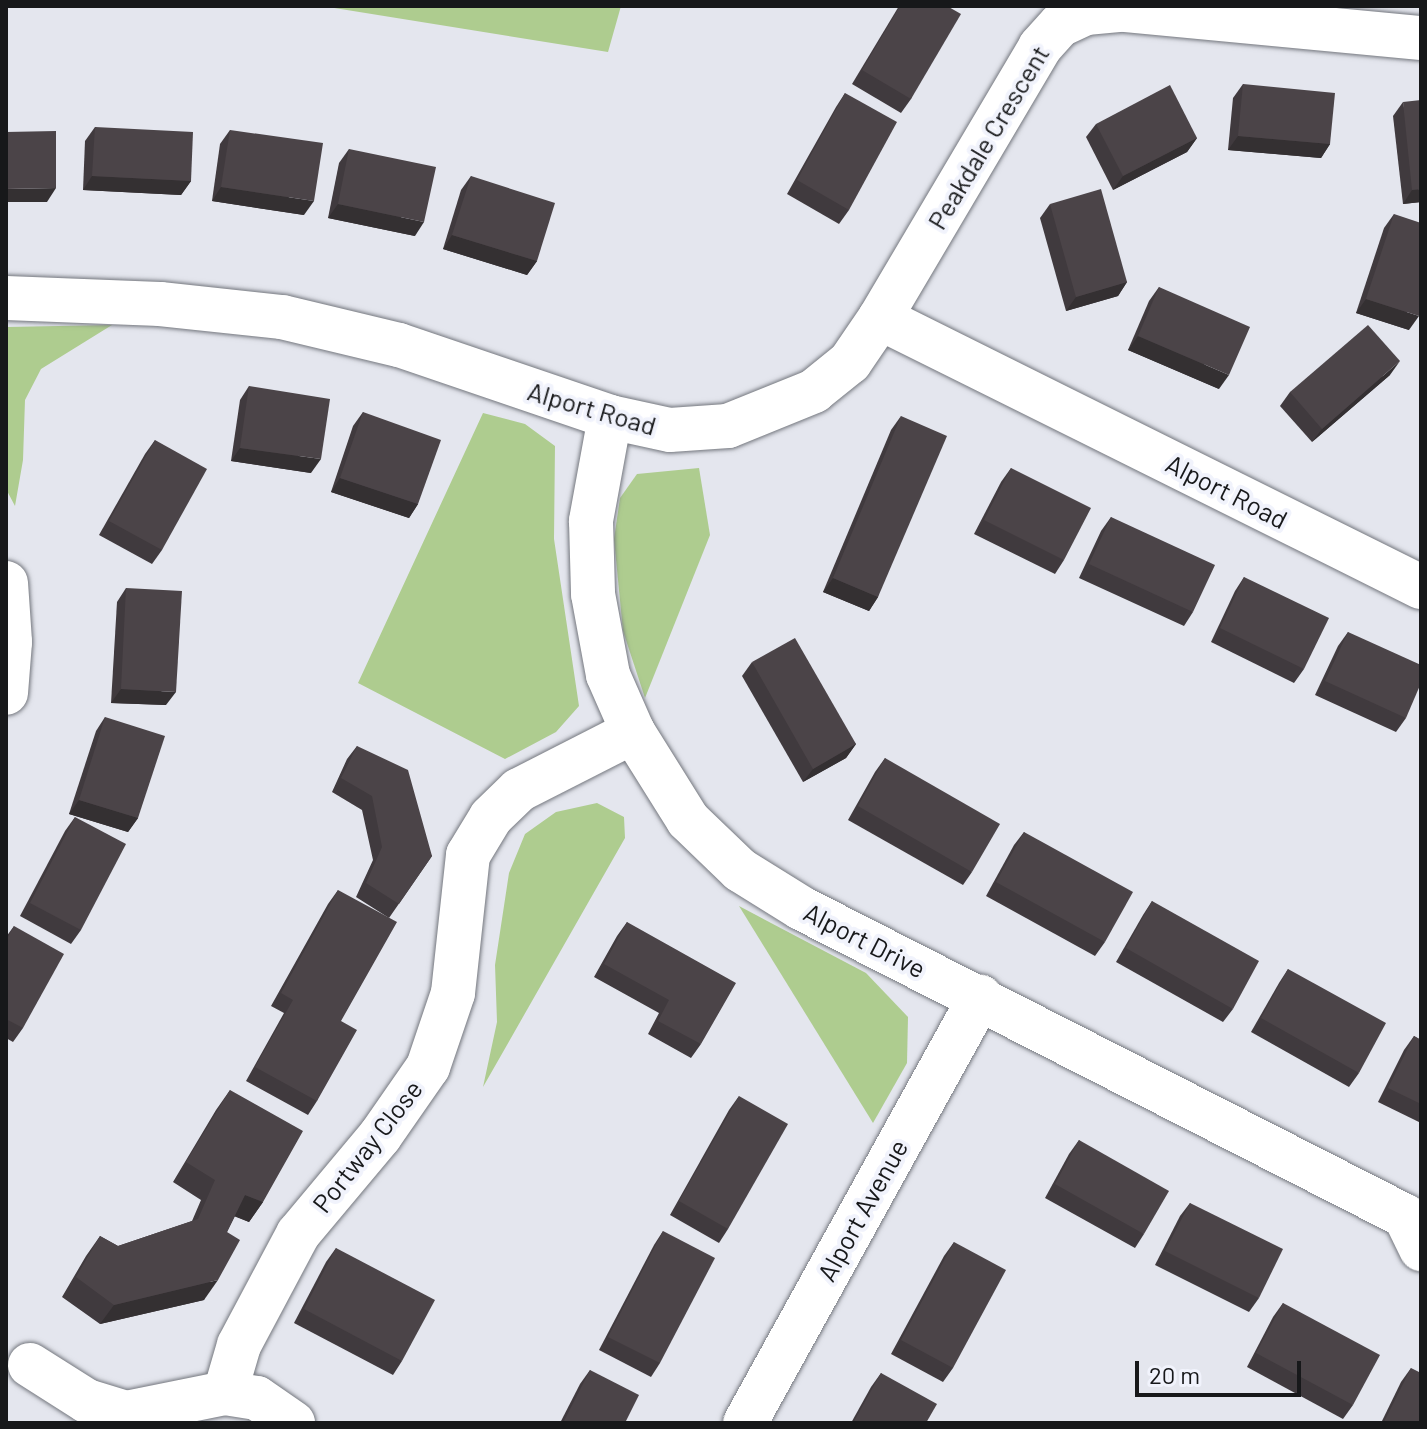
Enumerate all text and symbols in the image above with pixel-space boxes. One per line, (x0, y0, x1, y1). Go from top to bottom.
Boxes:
street label: Peakdale Crescent (921, 39, 1055, 235)
street label: Alport Road (524, 375, 660, 441)
street label: Alport Road (1161, 447, 1293, 535)
street label: Alport Drive (799, 896, 931, 984)
street label: Portway Close (306, 1074, 428, 1218)
street label: Alport Avenue (810, 1134, 914, 1286)
scale bar (1139, 1345, 1305, 1395)
text: 20 m (1149, 1360, 1200, 1389)

